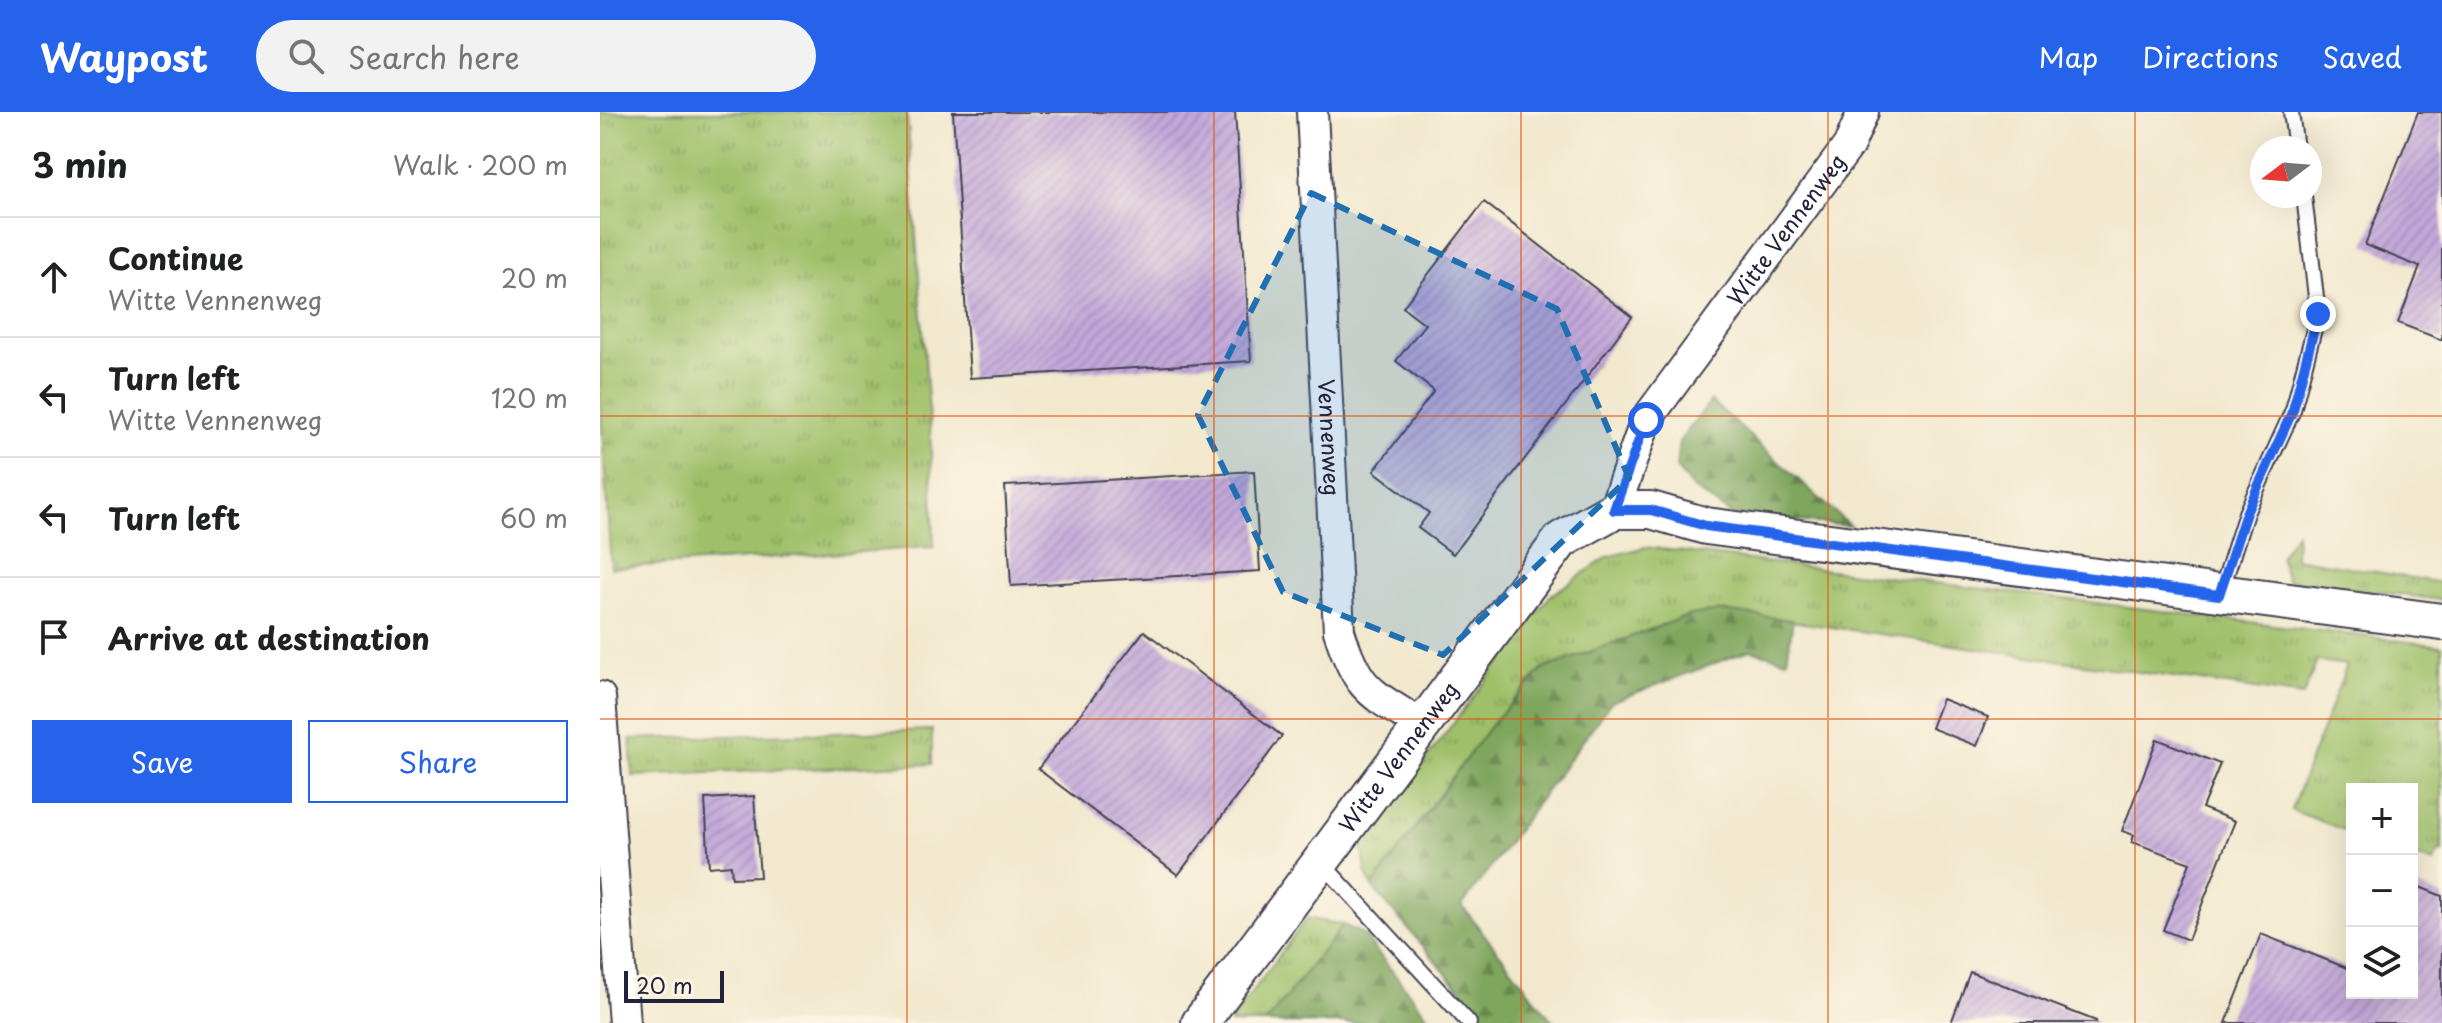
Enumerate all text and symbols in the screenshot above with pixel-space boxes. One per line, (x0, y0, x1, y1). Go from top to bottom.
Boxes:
search box (256, 20, 816, 92)
text: Waypost (40, 28, 208, 85)
icon: search (284, 34, 328, 78)
text: Search here (348, 34, 520, 79)
text: Map (2039, 35, 2098, 78)
text: Directions (2142, 35, 2279, 78)
text: Saved (2323, 35, 2402, 78)
north arrow (2250, 136, 2322, 208)
text: 3 min (32, 138, 128, 190)
text: Walk · 200 m (393, 145, 568, 184)
street label: Witte Vennenweg (1718, 146, 1852, 312)
text: Continue (108, 235, 243, 280)
icon: ahead (32, 255, 76, 299)
text: 20 m (501, 258, 568, 297)
text: Witte Vennenweg (108, 280, 323, 319)
route end (2300, 296, 2336, 332)
text: Turn left (108, 355, 240, 400)
icon: left (32, 375, 76, 419)
text: 120 m (491, 378, 568, 417)
street label: Vennenweg (1311, 378, 1350, 497)
text: Witte Vennenweg (108, 400, 323, 439)
route start (1628, 402, 1664, 438)
icon: left (32, 495, 76, 539)
text: Turn left (108, 495, 240, 540)
text: 60 m (500, 498, 568, 537)
icon: arrive (32, 615, 76, 659)
text: Arrive at destination (108, 615, 430, 660)
street label: Witte Vennenweg (1330, 674, 1465, 839)
button: Save (32, 720, 292, 803)
button: Share (308, 720, 568, 803)
map controls (2346, 783, 2418, 999)
button: + (2346, 783, 2418, 855)
button: − (2346, 855, 2418, 927)
button: layers (2346, 927, 2418, 999)
scale bar (624, 967, 724, 1003)
text: 20 m (636, 968, 693, 1001)

